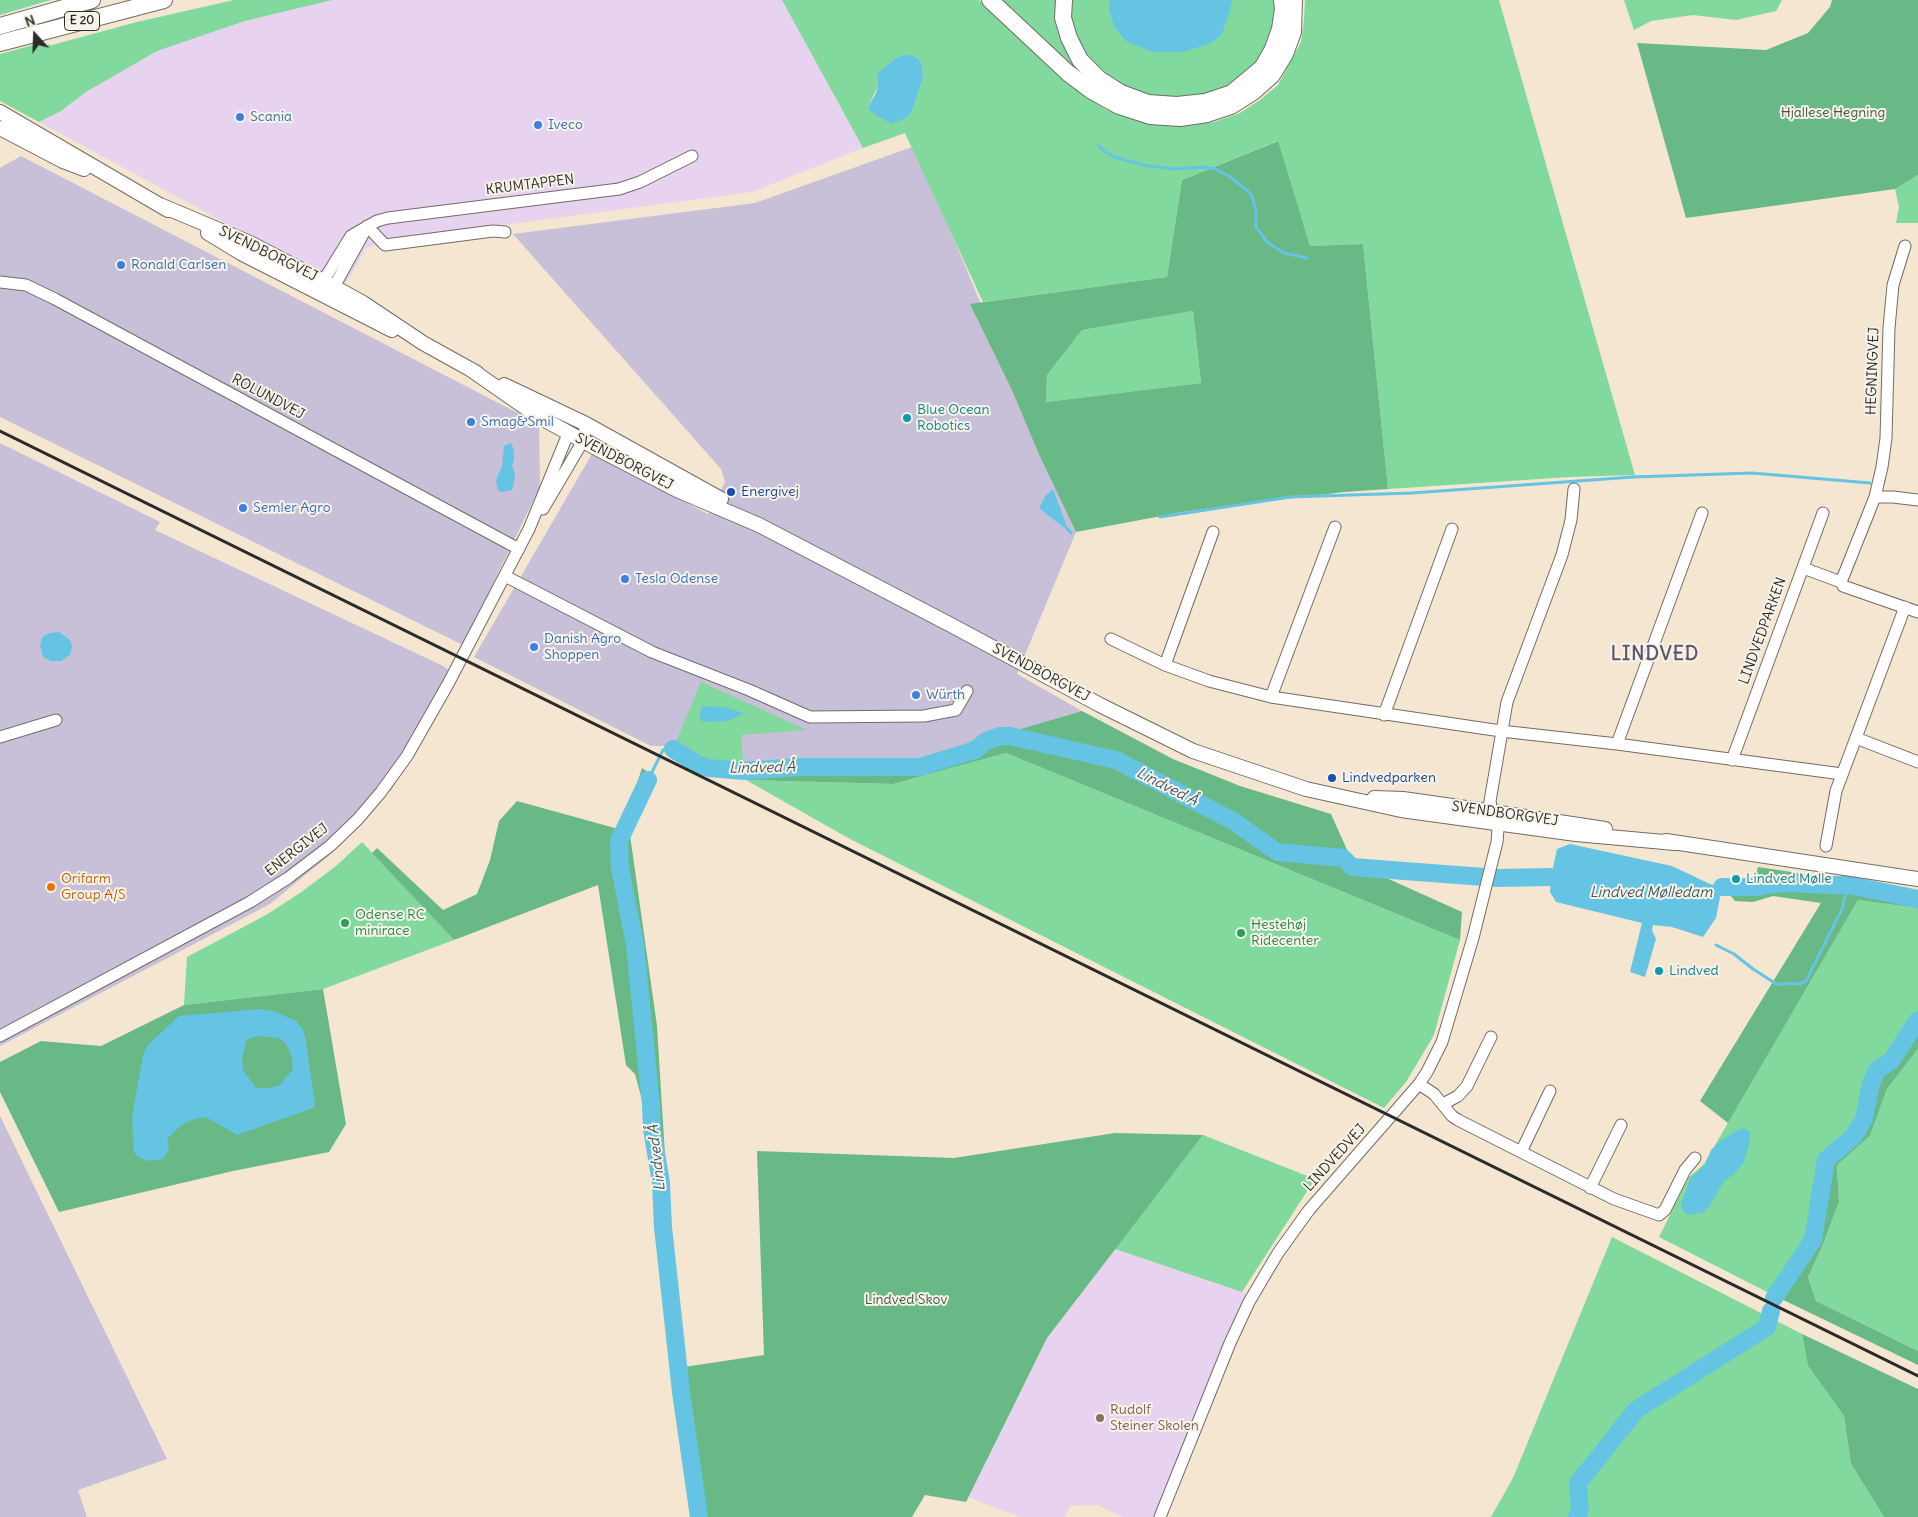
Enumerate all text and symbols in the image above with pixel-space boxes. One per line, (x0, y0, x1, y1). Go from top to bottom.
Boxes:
north arrow (10, 10, 60, 60)
text: N (22, 11, 37, 31)
road number: E 20 (64, 12, 100, 30)
park label: Hjallese Hegning (1781, 105, 1885, 121)
place label: Scania (250, 109, 292, 125)
marker: Scania (234, 111, 246, 123)
place label: Iveco (548, 117, 583, 133)
marker: Iveco (532, 119, 544, 131)
street label: KRUMTAPPEN (485, 171, 575, 199)
street label: SVENDBORGVEJ (216, 223, 320, 285)
place label: Ronald Carlsen (131, 257, 226, 273)
marker: Ronald Carlsen (115, 259, 127, 271)
street label: HEGNINGVEJ (1863, 327, 1883, 415)
street label: ROLUNDVEJ (229, 371, 307, 423)
place label: Blue Ocean Robotics (917, 402, 990, 434)
marker: Blue Ocean Robotics (901, 412, 913, 424)
place label: Smag&Smil (481, 414, 554, 430)
marker: Smag&Smil (465, 416, 477, 428)
street label: SVENDBORGVEJ (572, 430, 676, 494)
place label: Energivej (741, 484, 799, 500)
marker: Energivej (725, 486, 737, 498)
place label: Semler Agro (253, 500, 331, 516)
marker: Semler Agro (237, 502, 249, 514)
place label: Tesla Odense (635, 571, 718, 587)
marker: Tesla Odense (619, 573, 631, 585)
street label: LINDVEDPARKEN (1736, 575, 1790, 687)
place label: Danish Agro Shoppen (544, 631, 621, 664)
street label: SVENDBORGVEJ (990, 640, 1092, 706)
marker: Danish Agro Shoppen (528, 641, 540, 653)
district label: LINDVED (1610, 644, 1700, 666)
place label: Würth (926, 687, 965, 703)
marker: Würth (910, 689, 922, 701)
water label: Lindved Å (729, 758, 795, 778)
water label: Lindved Å (1133, 764, 1201, 810)
place label: Lindvedparken (1342, 770, 1436, 786)
marker: Lindvedparken (1326, 772, 1338, 784)
street label: SVENDBORGVEJ (1451, 798, 1559, 830)
street label: ENERGIVEJ (262, 820, 332, 880)
place label: Orifarm Group A/S (61, 871, 126, 904)
place label: Lindved Mølle (1746, 871, 1832, 887)
marker: Lindved Mølle (1730, 873, 1742, 885)
marker: Orifarm Group A/S (45, 881, 57, 893)
water label: Lindved Mølledam (1590, 884, 1712, 902)
place label: Odense RC minirace (355, 907, 425, 940)
marker: Odense RC minirace (339, 917, 351, 929)
place label: Hestehøj Ridecenter (1251, 917, 1319, 950)
marker: Hestehøj Ridecenter (1235, 927, 1247, 939)
place label: Lindved (1669, 963, 1719, 979)
marker: Lindved (1653, 965, 1665, 977)
street label: LINDVEDVEJ (1301, 1121, 1369, 1195)
water label: Lindved Å (645, 1124, 669, 1192)
park label: Lindved Skov (865, 1292, 947, 1308)
place label: Rudolf Steiner Skolen (1110, 1402, 1199, 1434)
marker: Rudolf Steiner Skolen (1094, 1412, 1106, 1424)

